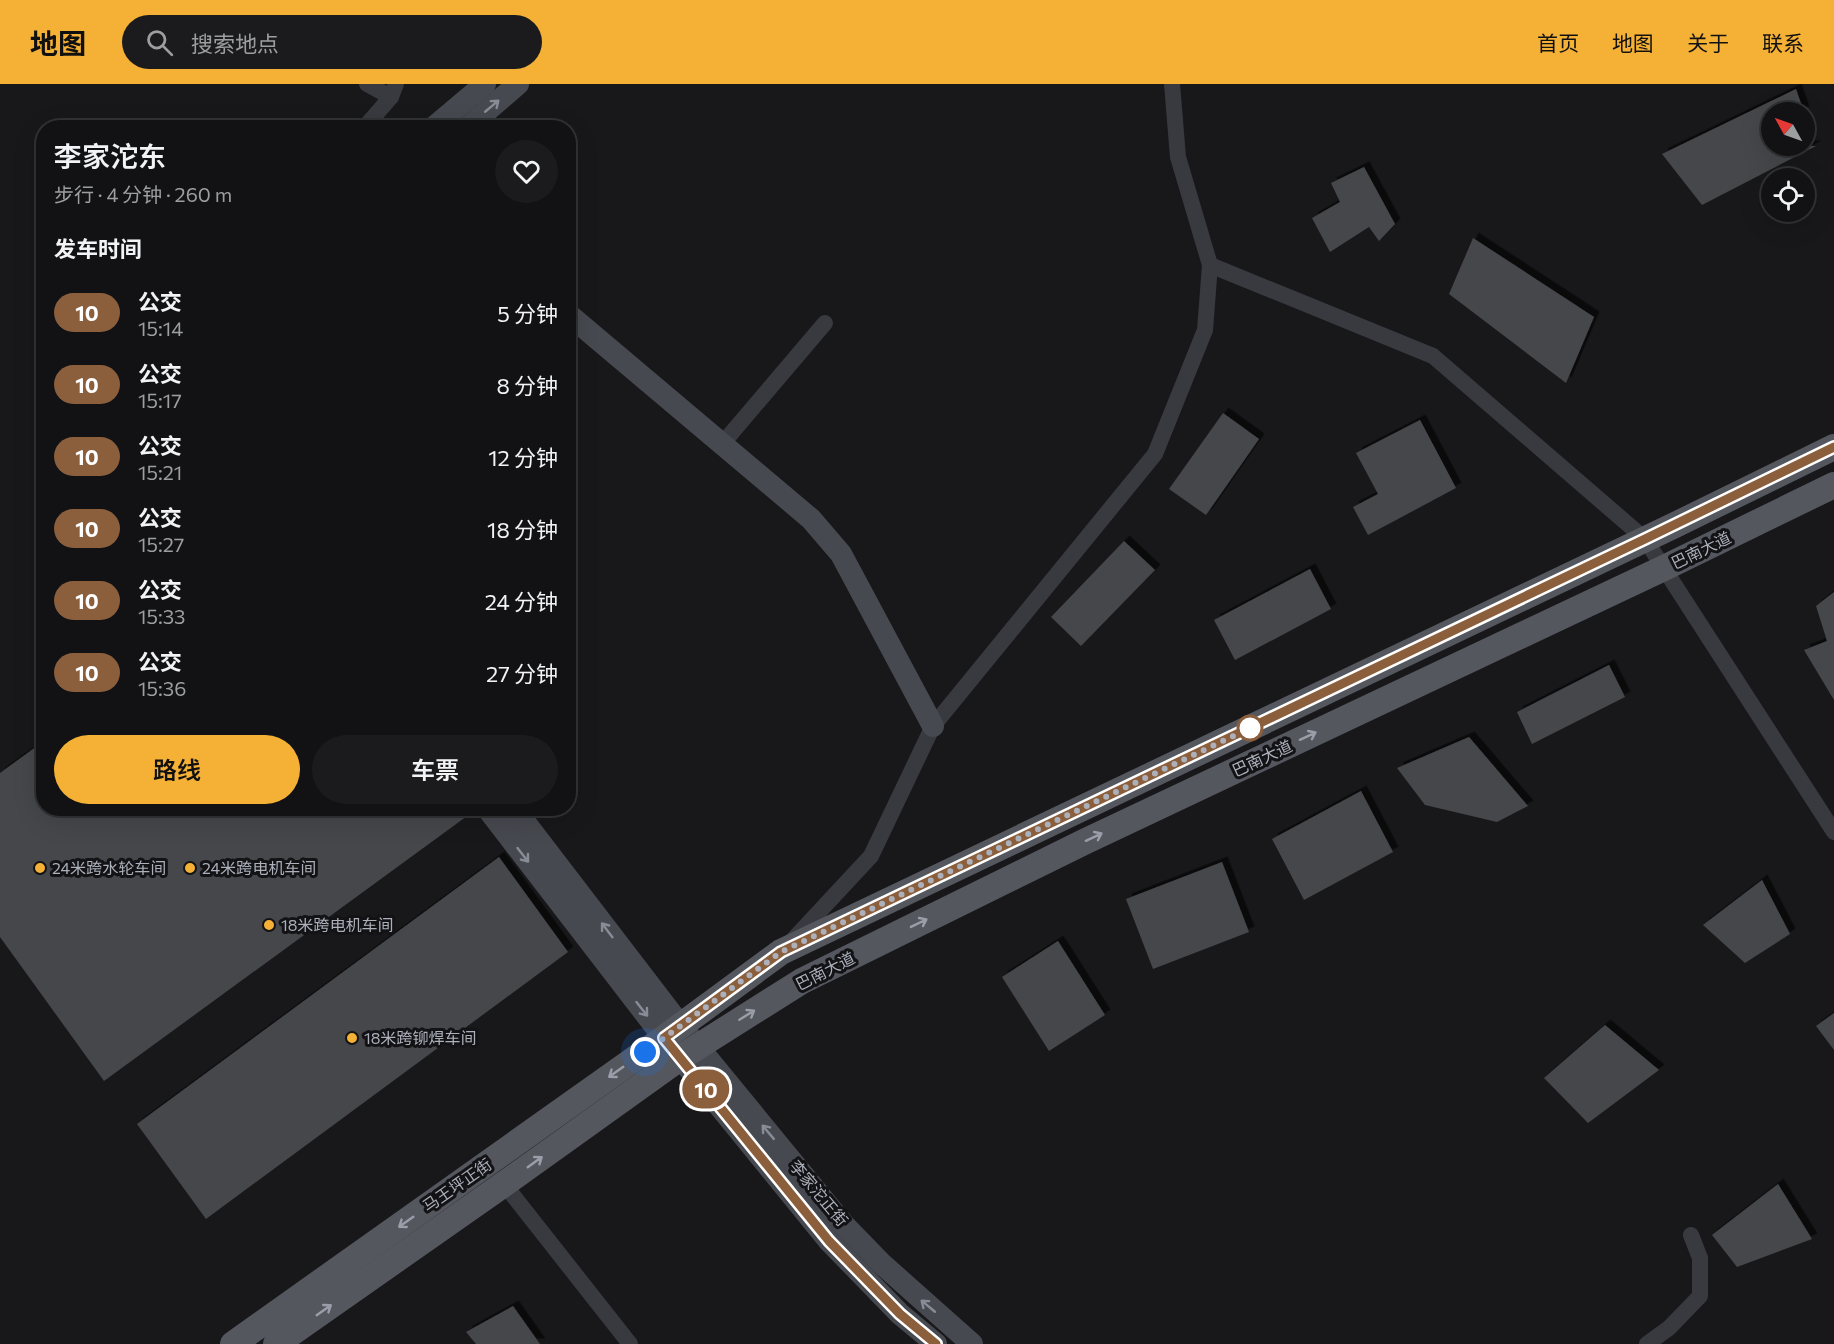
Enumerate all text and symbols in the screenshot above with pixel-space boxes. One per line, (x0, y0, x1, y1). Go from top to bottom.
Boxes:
search box (122, 15, 542, 69)
text: 地图 (30, 26, 86, 60)
icon: search (143, 26, 176, 59)
text: 搜索地点 (191, 30, 279, 57)
text: 首页 (1537, 30, 1579, 55)
text: 地图 (1612, 30, 1654, 55)
text: 关于 (1687, 30, 1729, 55)
text: 联系 (1762, 30, 1804, 55)
one-way arrow (484, 99, 499, 113)
north arrow (1761, 102, 1815, 156)
map controls (1761, 102, 1815, 222)
text: 李家沱东 (54, 139, 166, 173)
button: heart (495, 140, 558, 203)
button: locate (1761, 168, 1815, 222)
text: 步行 · 4 分钟 · 260 m (54, 182, 232, 206)
text: 发车时间 (54, 235, 142, 262)
text: 公交 (138, 288, 182, 315)
text: 10 (75, 300, 99, 325)
text: 5 分钟 (497, 300, 558, 327)
text: 15:14 (138, 316, 183, 340)
text: 公交 (138, 360, 182, 387)
text: 10 (75, 372, 99, 397)
text: 8 分钟 (496, 372, 558, 399)
text: 15:17 (138, 388, 182, 412)
text: 公交 (138, 432, 182, 459)
text: 10 (75, 444, 99, 469)
text: 12 分钟 (488, 444, 558, 471)
text: 15:21 (138, 460, 182, 484)
text: 公交 (138, 504, 182, 531)
text: 10 (75, 516, 99, 541)
text: 18 分钟 (487, 516, 558, 543)
street label: 巴南大道 (1668, 527, 1734, 572)
text: 15:27 (138, 532, 184, 556)
text: 公交 (138, 576, 182, 603)
text: 10 (75, 588, 99, 613)
text: 24 分钟 (485, 588, 558, 615)
text: 15:33 (138, 604, 186, 628)
text: 公交 (138, 648, 182, 675)
text: 10 (75, 660, 99, 685)
text: 27 分钟 (486, 660, 558, 687)
text: 15:36 (138, 676, 186, 700)
unlabelled marker (1237, 715, 1263, 741)
one-way arrow (1299, 730, 1317, 742)
button: 路线 (54, 735, 300, 804)
button: 车票 (312, 735, 558, 804)
street label: 巴南大道 (1229, 735, 1295, 780)
one-way arrow (1084, 831, 1102, 843)
one-way arrow (516, 847, 529, 863)
place label: 24米跨水轮车间 (52, 858, 166, 877)
place label: 24米跨电机车间 (202, 858, 316, 877)
marker: 24米跨水轮车间 (33, 861, 47, 875)
marker: 24米跨电机车间 (183, 861, 197, 875)
place label: 18米跨电机车间 (281, 915, 394, 934)
one-way arrow (909, 917, 927, 929)
marker: 18米跨电机车间 (262, 918, 276, 932)
one-way arrow (600, 922, 613, 938)
street label: 巴南大道 (792, 948, 858, 994)
one-way arrow (635, 1001, 648, 1017)
one-way arrow (738, 1009, 755, 1021)
place label: 18米跨铆焊车间 (364, 1028, 477, 1047)
marker: 18米跨铆焊车间 (345, 1031, 359, 1045)
your location (630, 1037, 660, 1067)
one-way arrow (609, 1066, 625, 1078)
line badge: 10 (679, 1070, 733, 1108)
text: 10 (694, 1077, 718, 1102)
one-way arrow (761, 1125, 775, 1140)
street label: 马王坪正街 (418, 1154, 495, 1215)
one-way arrow (526, 1156, 542, 1168)
street label: 李家沱正街 (786, 1156, 852, 1229)
one-way arrow (398, 1216, 414, 1228)
one-way arrow (921, 1299, 936, 1313)
one-way arrow (315, 1304, 331, 1316)

